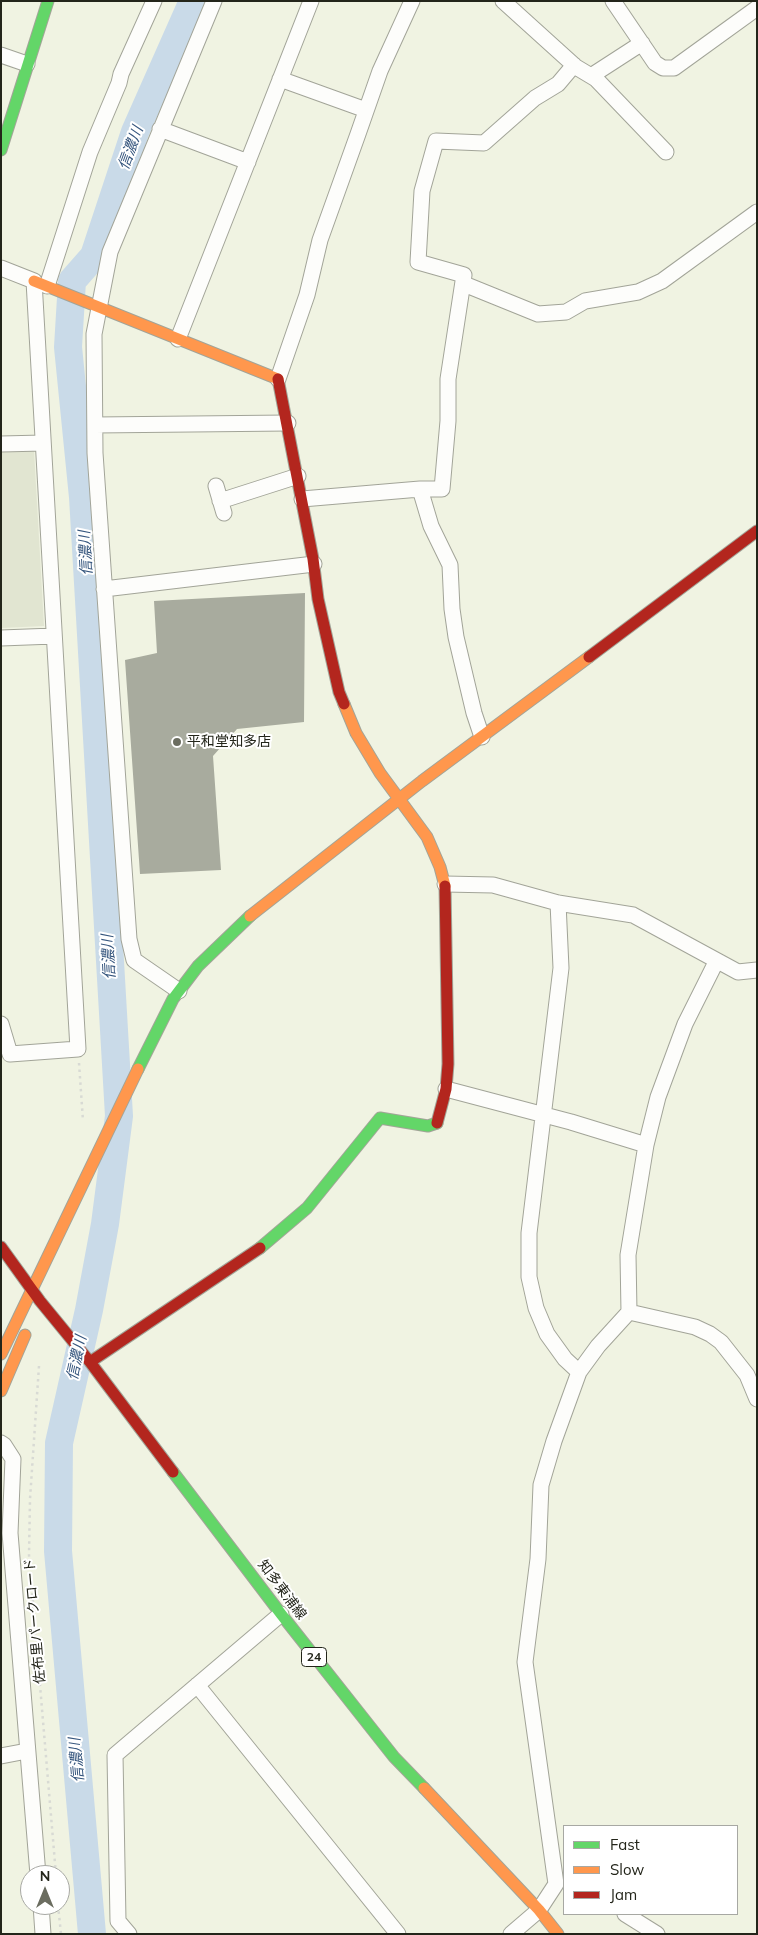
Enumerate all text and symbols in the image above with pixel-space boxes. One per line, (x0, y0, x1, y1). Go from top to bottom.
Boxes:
water label: 信濃川 (115, 124, 147, 172)
water label: 信濃川 (76, 530, 96, 576)
place label: 平和堂知多店 (187, 734, 271, 750)
marker: 平和堂知多店 (171, 736, 183, 748)
water label: 信濃川 (99, 934, 119, 980)
water label: 信濃川 (64, 1334, 90, 1382)
street label: 知多東浦線 (254, 1557, 310, 1623)
street label: 佐布里パークロード (21, 1558, 49, 1684)
road number: 24 (302, 1648, 326, 1666)
water label: 信濃川 (66, 1737, 88, 1783)
legend (563, 1825, 738, 1915)
text: Fast (610, 1835, 640, 1854)
text: Slow (610, 1860, 644, 1879)
north arrow (20, 1865, 70, 1915)
text: N (40, 1867, 50, 1885)
text: Jam (610, 1885, 637, 1904)

